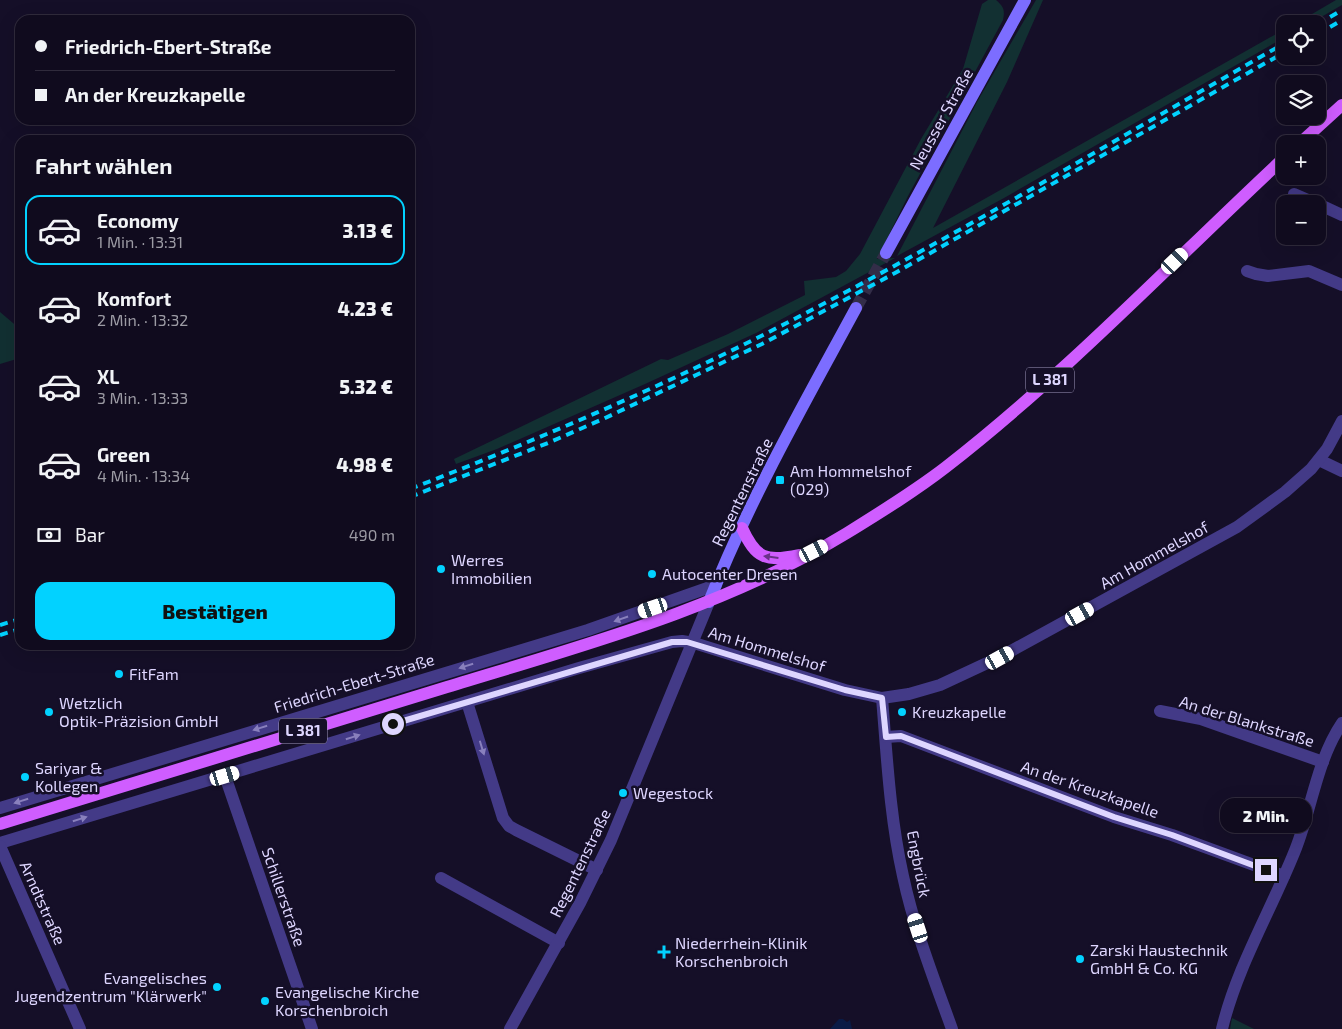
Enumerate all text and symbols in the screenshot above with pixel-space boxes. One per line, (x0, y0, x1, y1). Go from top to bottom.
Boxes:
map controls (1276, 15, 1326, 245)
button: locate (1276, 15, 1326, 65)
text: Friedrich-Ebert-Straße (65, 35, 272, 58)
street label: Neusser Straße (905, 65, 976, 173)
button: layers (1276, 75, 1326, 125)
text: An der Kreuzkapelle (65, 83, 246, 106)
button: + (1276, 135, 1326, 185)
text: Fahrt wählen (35, 152, 173, 178)
button: − (1276, 195, 1326, 245)
icon: car (37, 208, 82, 253)
text: Economy (97, 209, 179, 232)
text: 3.13 € (342, 219, 393, 242)
text: 1 Min. · 13:31 (97, 232, 183, 251)
car (1159, 245, 1191, 277)
icon: car (37, 286, 82, 331)
text: Komfort (97, 287, 171, 310)
text: 4.23 € (338, 297, 393, 320)
text: 2 Min. · 13:32 (97, 310, 188, 329)
icon: car (37, 364, 82, 409)
text: XL (97, 365, 119, 388)
road number: L 381 (1026, 368, 1074, 392)
text: 5.32 € (339, 375, 393, 398)
text: 3 Min. · 13:33 (97, 388, 188, 407)
street label: Regentenstraße (707, 435, 776, 549)
icon: car (37, 442, 82, 487)
text: Green (97, 443, 150, 466)
text: 4.98 € (336, 453, 393, 476)
place label: Am Hommelshof (029) (790, 461, 912, 498)
text: 4 Min. · 13:34 (97, 466, 190, 485)
marker: Am Hommelshof (029) (774, 474, 786, 486)
street label: Am Hommelshof (1096, 516, 1212, 592)
icon: cash (35, 521, 63, 549)
text: Bar (75, 523, 105, 546)
text: 490 m (349, 525, 395, 544)
car (797, 538, 830, 564)
place label: Werres Immobilien (451, 550, 532, 587)
one-way arrow (762, 553, 778, 561)
marker: Werres Immobilien (435, 563, 447, 575)
place label: Autocenter Dresen (662, 564, 798, 583)
marker: Autocenter Dresen (646, 568, 658, 580)
button: Bestätigen (35, 582, 395, 640)
car (636, 596, 669, 620)
car (1063, 600, 1096, 628)
one-way arrow (613, 615, 628, 623)
street label: Am Hommelshof (706, 622, 829, 676)
car (983, 644, 1016, 672)
street label: Friedrich-Ebert-Straße (271, 649, 436, 716)
one-way arrow (458, 663, 473, 671)
place label: FitFam (129, 664, 179, 683)
marker: FitFam (113, 668, 125, 680)
street label: An der Blankstraße (1177, 691, 1317, 750)
place label: Wetzlich Optik-Präzision GmbH (59, 693, 219, 730)
place label: Kreuzkapelle (912, 702, 1006, 721)
marker: Wetzlich Optik-Präzision GmbH (43, 706, 55, 718)
marker: Kreuzkapelle (896, 706, 908, 718)
route start (382, 713, 404, 735)
road number: L 381 (279, 718, 327, 744)
one-way arrow (252, 725, 267, 733)
one-way arrow (346, 732, 361, 740)
one-way arrow (478, 741, 486, 756)
street label: An der Kreuzkapelle (1019, 756, 1162, 821)
place label: Sariyar & Kollegen (35, 758, 102, 795)
car (208, 764, 241, 788)
marker: Sariyar & Kollegen (19, 771, 31, 783)
place label: Wegestock (633, 783, 713, 802)
marker: Wegestock (617, 787, 629, 799)
one-way arrow (13, 798, 28, 806)
callout: 2 Min. (1220, 798, 1312, 832)
street label: Regentenstraße (545, 806, 614, 920)
text: 2 Min. (1243, 806, 1289, 825)
one-way arrow (73, 814, 88, 822)
street label: Engbrück (904, 829, 935, 899)
street label: Schillerstraße (259, 845, 310, 949)
street label: Arndtstraße (17, 858, 70, 948)
route end (1255, 859, 1277, 881)
car (906, 911, 929, 945)
place label: Niederrhein-Klinik Korschenbroich (675, 933, 807, 970)
place label: Zarski Haustechnik GmbH & Co. KG (1090, 940, 1228, 977)
marker: Niederrhein-Klinik Korschenbroich (657, 945, 671, 959)
marker: Zarski Haustechnik GmbH & Co. KG (1074, 953, 1086, 965)
place label: Evangelisches Jugendzentrum "Klärwerk" (14, 968, 207, 1005)
marker: Evangelisches Jugendzentrum "Klärwerk" (211, 981, 223, 993)
place label: Evangelische Kirche Korschenbroich (275, 982, 419, 1019)
marker: Evangelische Kirche Korschenbroich (259, 995, 271, 1007)

